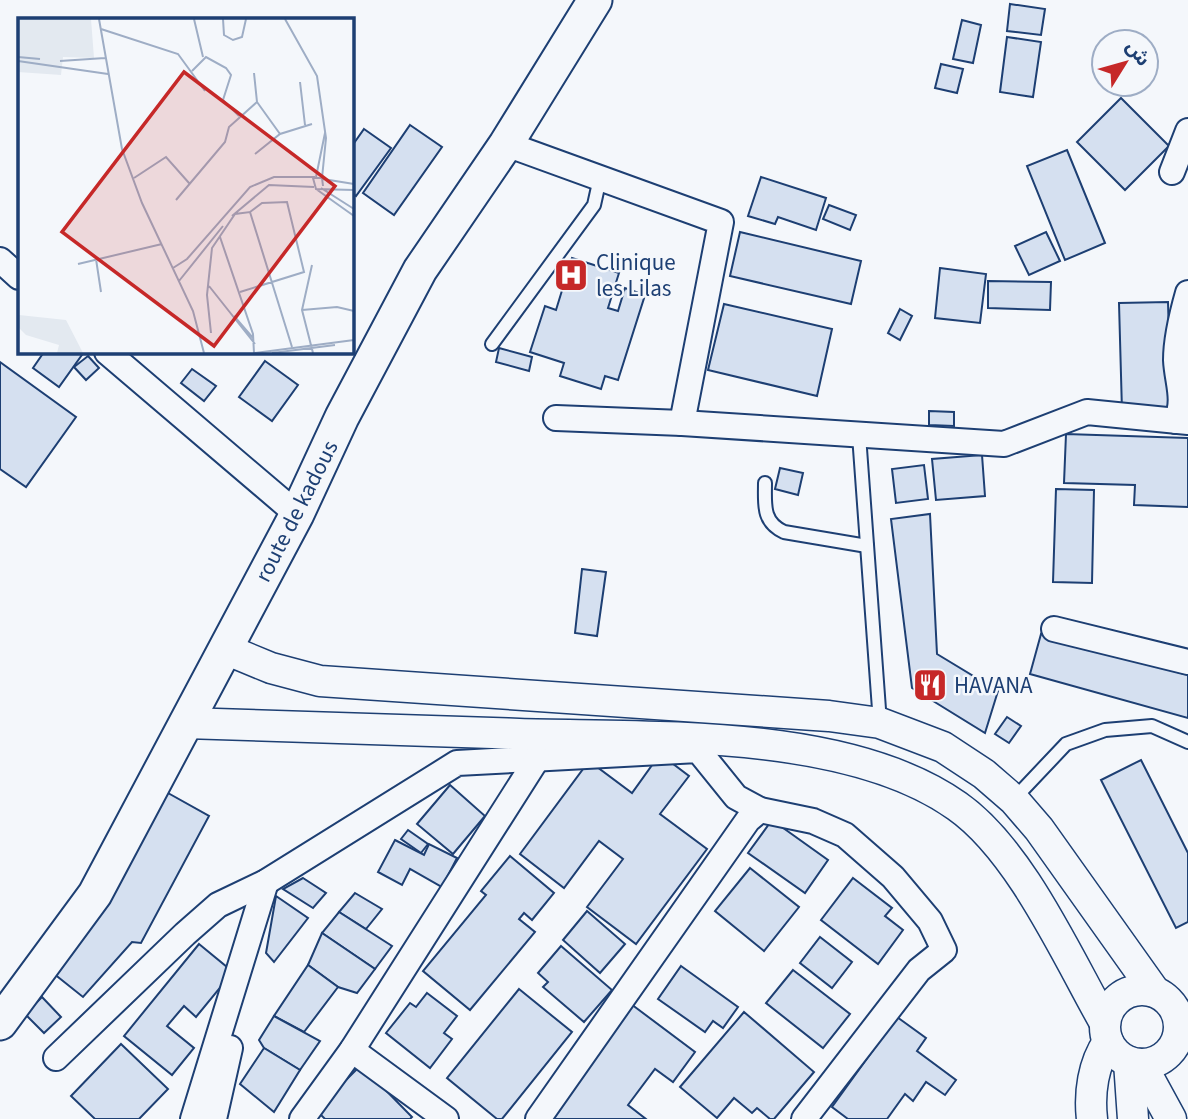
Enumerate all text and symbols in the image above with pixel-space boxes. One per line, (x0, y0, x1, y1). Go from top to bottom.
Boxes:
inset map (18, 18, 354, 354)
north arrow (1090, 28, 1160, 98)
text: ش (1119, 35, 1156, 72)
place label: Clinique les Lilas (596, 246, 676, 305)
hospital icon: Clinique les Lilas (552, 256, 590, 294)
street label: route de kadous (247, 435, 346, 588)
restaurant icon: HAVANA (911, 666, 949, 704)
place label: HAVANA (954, 669, 1033, 702)

